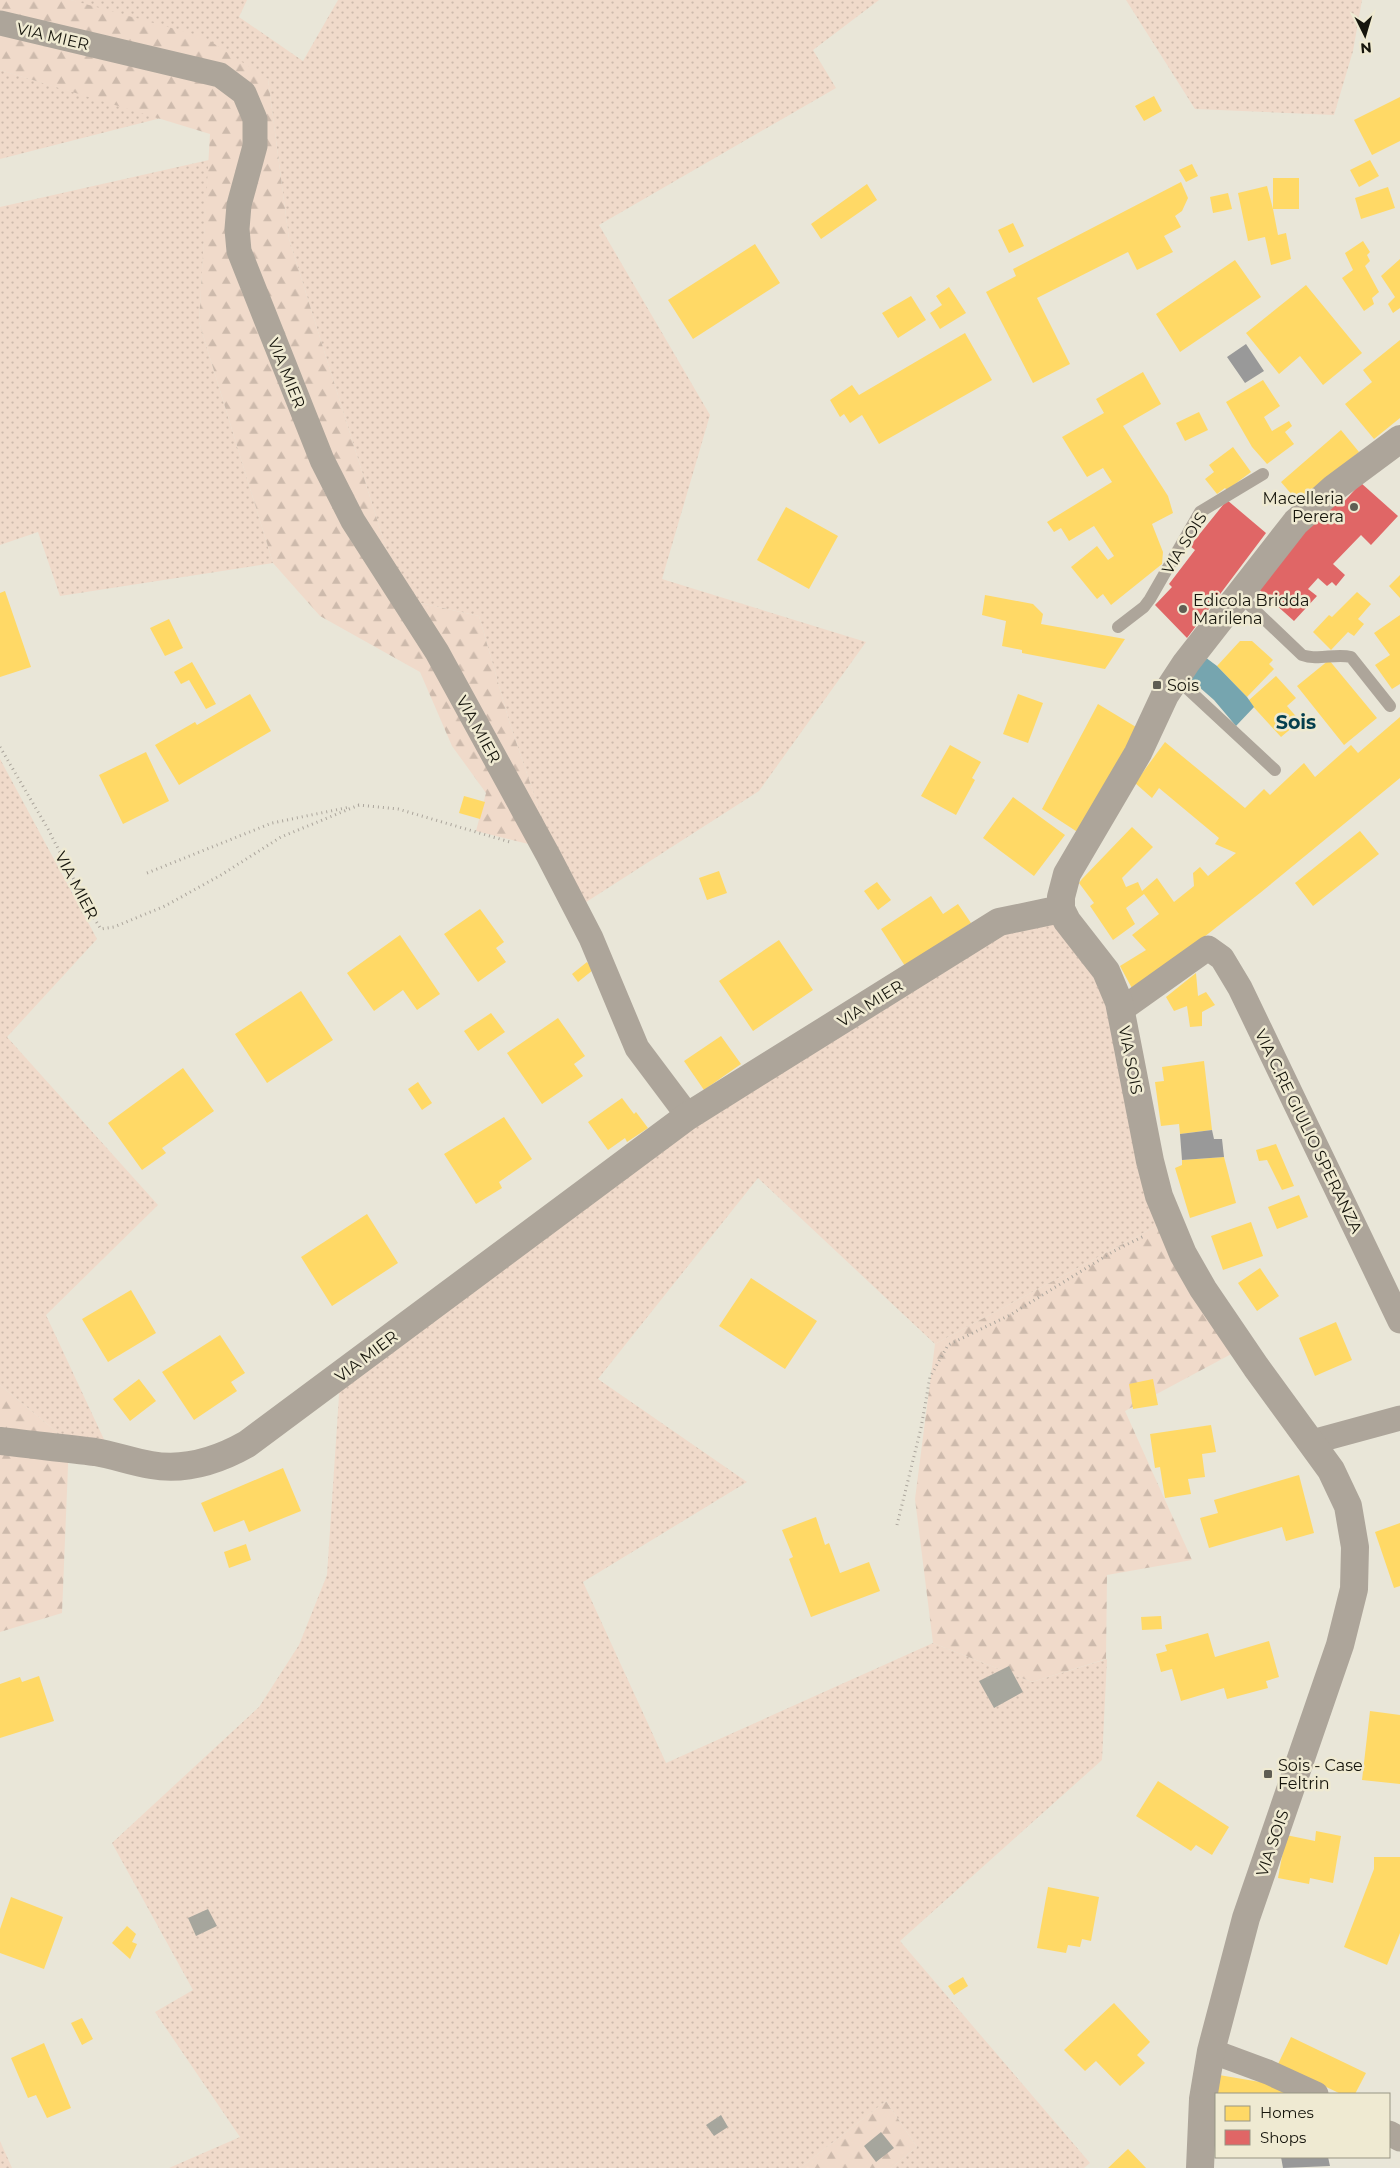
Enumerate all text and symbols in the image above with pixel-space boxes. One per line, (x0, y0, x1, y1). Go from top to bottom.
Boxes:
north arrow (1340, 10, 1390, 60)
street label: VIA MIER (15, 19, 91, 54)
text: N (1360, 38, 1373, 57)
street label: VIA MIER (264, 335, 309, 411)
place label: Macelleria Perera (1262, 489, 1344, 526)
marker: Macelleria Perera (1348, 501, 1360, 513)
street label: VIA SOIS (1158, 509, 1211, 578)
place label: Edicola Bridda Marilena (1193, 591, 1309, 628)
marker: Edicola Bridda Marilena (1177, 603, 1189, 615)
place label: Sois (1167, 676, 1199, 695)
marker: Sois (1151, 679, 1163, 691)
street label: VIA MIER (452, 692, 505, 766)
district label: Sois (1276, 711, 1316, 734)
street label: VIA MIER (51, 848, 102, 922)
street label: VIA MIER (834, 976, 907, 1031)
street label: VIA SOIS (1115, 1024, 1146, 1096)
street label: VIA C.RE GIULIO SPERANZA (1251, 1026, 1367, 1237)
street label: VIA MIER (331, 1327, 401, 1386)
place label: Sois - Case Feltrin (1278, 1756, 1363, 1793)
marker: Sois - Case Feltrin (1262, 1768, 1274, 1780)
street label: VIA SOIS (1252, 1807, 1293, 1879)
legend (1215, 2093, 1390, 2158)
text: Homes (1260, 2103, 1314, 2122)
text: Shops (1260, 2128, 1306, 2147)

